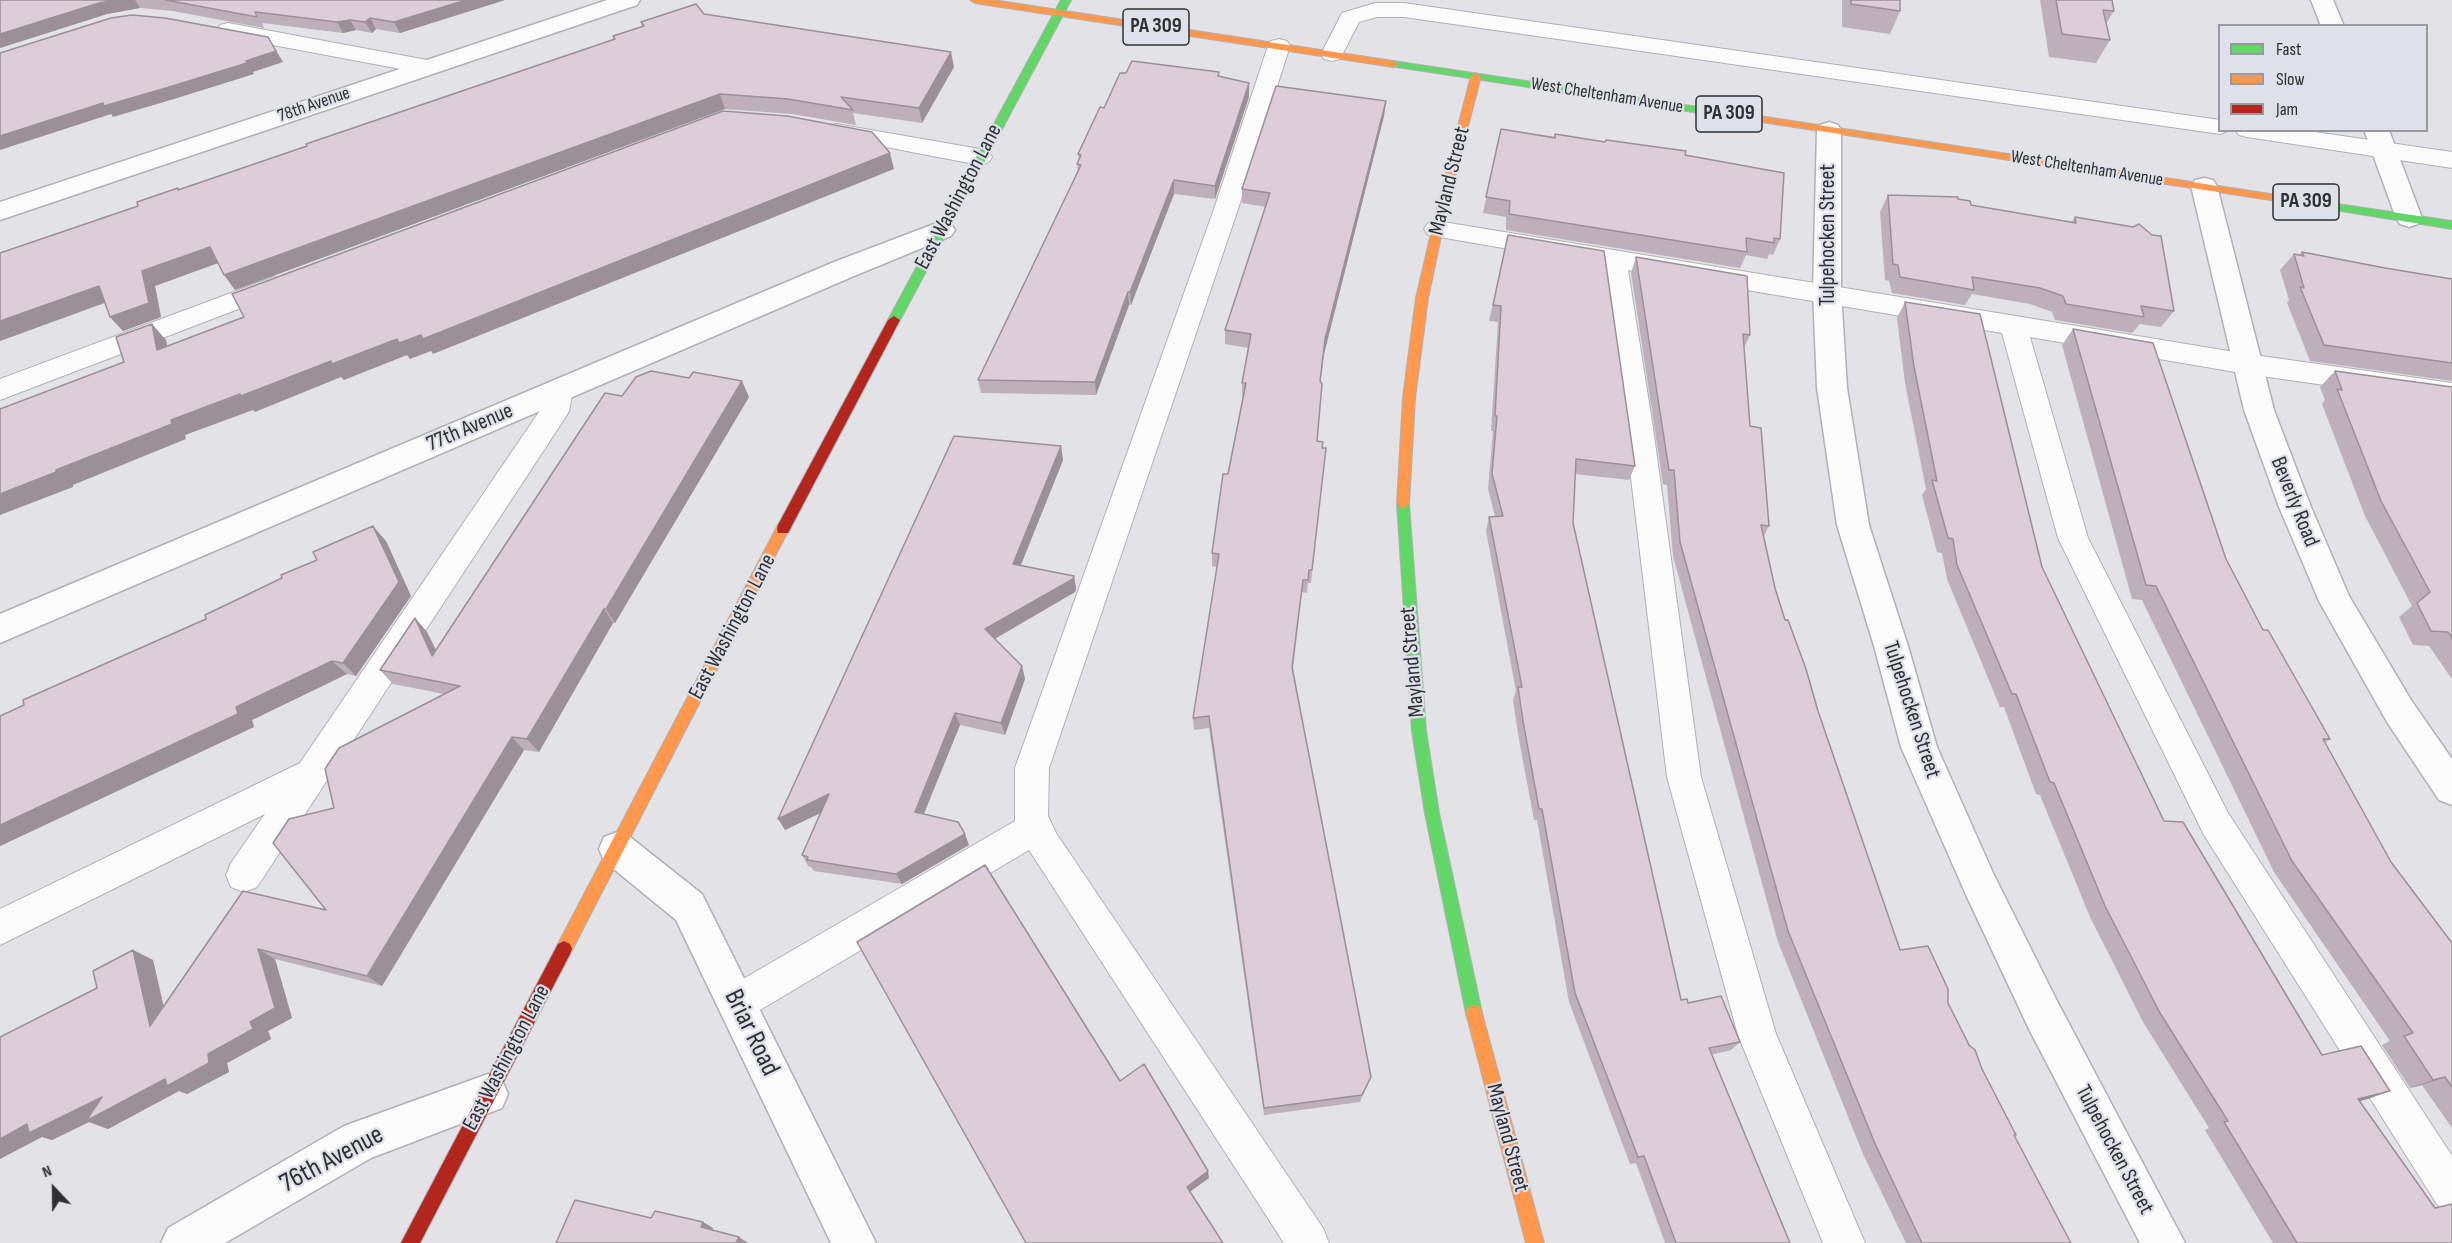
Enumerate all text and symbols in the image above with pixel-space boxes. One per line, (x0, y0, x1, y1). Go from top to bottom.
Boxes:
road number: PA 309 (1123, 9, 1189, 45)
legend (2218, 24, 2428, 132)
text: Fast (2276, 39, 2301, 60)
text: Slow (2276, 69, 2305, 90)
street label: West Cheltenham Avenue (1529, 73, 1685, 119)
street label: 78th Avenue (275, 83, 353, 127)
road number: PA 309 (1696, 96, 1762, 132)
text: Jam (2276, 99, 2298, 120)
street label: East Washington Lane (910, 120, 1008, 274)
street label: Mayland Street (1424, 124, 1476, 238)
street label: West Cheltenham Avenue (2009, 146, 2165, 192)
street label: Tulpehocken Street (1815, 164, 1841, 306)
road number: PA 309 (2273, 184, 2339, 220)
street label: 77th Avenue (423, 398, 517, 458)
street label: Beverly Road (2264, 453, 2324, 551)
street label: East Washington Lane (684, 550, 782, 704)
street label: Mayland Street (1395, 606, 1431, 718)
street label: Tulpehocken Street (1876, 638, 1946, 782)
street label: East Washington Lane (458, 981, 556, 1135)
street label: Briar Road (716, 984, 786, 1082)
street label: Mayland Street (1480, 1081, 1534, 1195)
street label: Tulpehocken Street (2069, 1081, 2159, 1219)
street label: 76th Avenue (275, 1119, 389, 1201)
north arrow (24, 1159, 84, 1219)
text: N (40, 1161, 55, 1182)

